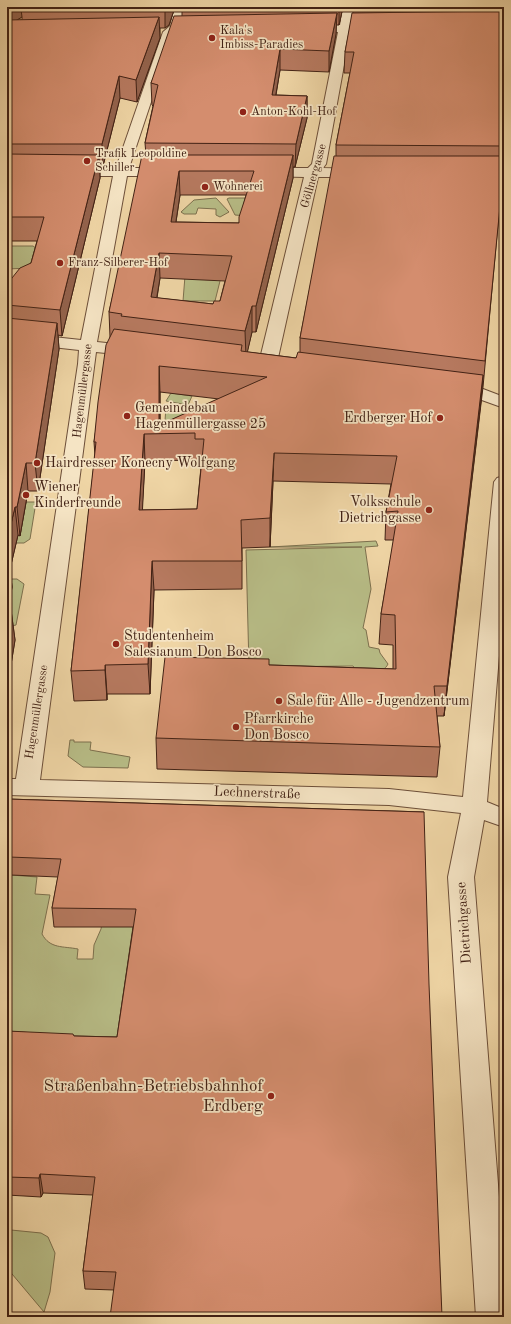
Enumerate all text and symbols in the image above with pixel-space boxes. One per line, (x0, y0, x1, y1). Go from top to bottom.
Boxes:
place label: Kala's Imbiss-Paradies (220, 25, 303, 51)
marker: Kala's Imbiss-Paradies (207, 33, 217, 43)
place label: Anton-Kohl-Hof (251, 106, 337, 118)
marker: Anton-Kohl-Hof (238, 107, 248, 117)
street label: Göllnergasse (299, 142, 329, 210)
place label: Trafik Leopoldine Schiller (95, 148, 187, 174)
marker: Trafik Leopoldine Schiller (82, 156, 92, 166)
place label: Wohnerei (213, 181, 263, 193)
marker: Wohnerei (200, 182, 210, 192)
place label: Franz-Silberer-Hof (68, 257, 169, 269)
marker: Franz-Silberer-Hof (55, 258, 65, 268)
street label: Hagenmüllergasse (71, 343, 95, 439)
place label: Gemeindebau Hagenmüllergasse 25 (135, 401, 266, 431)
marker: Gemeindebau Hagenmüllergasse 25 (122, 411, 132, 421)
place label: Erdberger Hof (344, 411, 433, 425)
marker: Erdberger Hof (435, 413, 445, 423)
place label: Hairdresser Konecny Wolfgang (45, 456, 236, 470)
marker: Hairdresser Konecny Wolfgang (32, 458, 42, 468)
place label: Wiener Kinderfreunde (34, 480, 121, 510)
marker: Wiener Kinderfreunde (21, 490, 31, 500)
place label: Volksschule Dietrichgasse (339, 495, 421, 525)
marker: Volksschule Dietrichgasse (424, 505, 434, 515)
place label: Studentenheim Salesianum Don Bosco (124, 629, 262, 659)
marker: Studentenheim Salesianum Don Bosco (111, 639, 121, 649)
street label: Hagenmüllergasse (24, 664, 50, 760)
place label: Sale für Alle - Jugendzentrum (287, 694, 470, 708)
marker: Sale für Alle - Jugendzentrum (274, 696, 284, 706)
place label: Pfarrkirche Don Bosco (244, 712, 314, 742)
marker: Pfarrkirche Don Bosco (231, 722, 241, 732)
street label: Lechnerstraße (213, 784, 301, 802)
street label: Dietrichgasse (454, 881, 474, 965)
place label: Straßenbahn-Betriebsbahnhof Erdberg (44, 1078, 264, 1115)
marker: Straßenbahn-Betriebsbahnhof Erdberg (266, 1091, 276, 1101)

